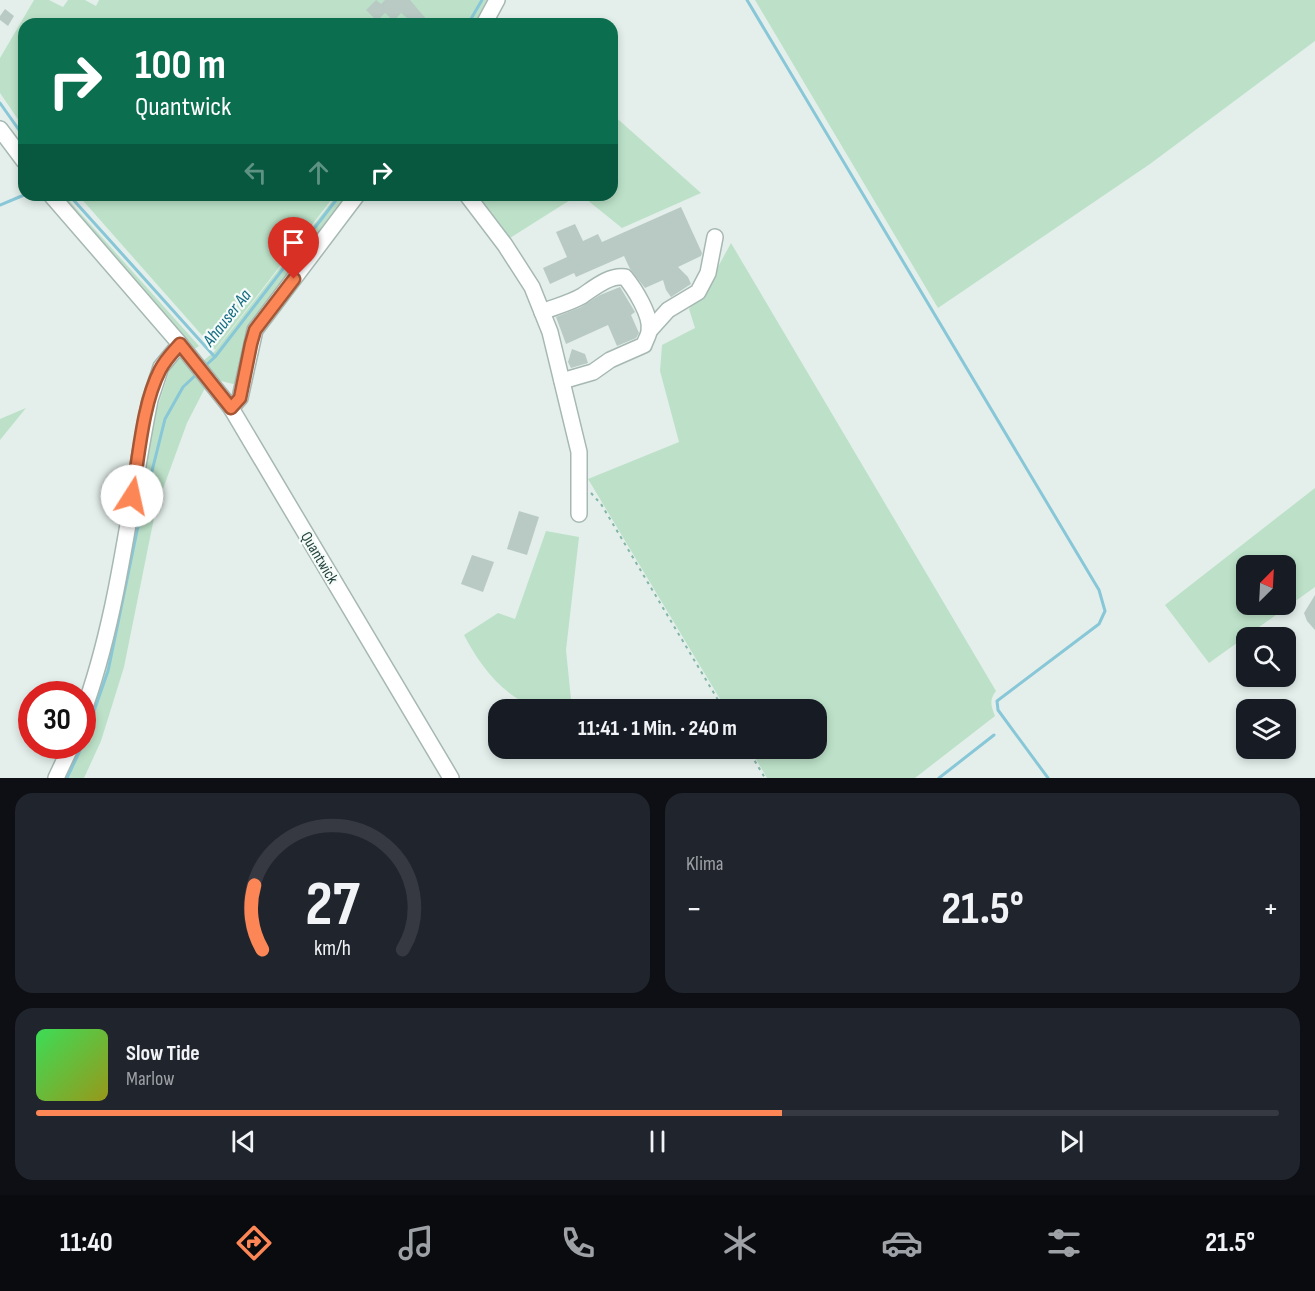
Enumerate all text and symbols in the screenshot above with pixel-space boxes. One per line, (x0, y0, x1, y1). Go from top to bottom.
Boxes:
text: 100 m (135, 40, 226, 91)
icon: right (36, 42, 114, 120)
text: Quantwick (135, 91, 231, 123)
icon: left (239, 156, 272, 189)
icon: ahead (302, 156, 335, 189)
icon: right (365, 156, 398, 189)
pin (268, 217, 319, 279)
icon: arrive (277, 226, 310, 259)
water label: Ahauser Aa (198, 285, 256, 351)
position arrow (100, 464, 164, 528)
street label: Quantwick (296, 529, 342, 587)
north arrow (1236, 555, 1296, 615)
map controls (1236, 555, 1296, 759)
button: search (1236, 627, 1296, 687)
speed limit sign: 30 (18, 681, 96, 759)
button: layers (1236, 699, 1296, 759)
text: 11:41 · 1 Min. · 240 m (578, 715, 737, 742)
text: Klima (686, 852, 724, 876)
text: 27 (305, 868, 361, 943)
text: 21.5° (941, 882, 1024, 937)
text: − (686, 889, 702, 929)
text: + (1263, 889, 1279, 929)
text: km/h (314, 936, 351, 961)
text: Slow Tide (126, 1040, 200, 1067)
text: Marlow (126, 1067, 174, 1091)
icon: previous (227, 1125, 260, 1158)
icon: pause (641, 1125, 674, 1158)
icon: next (1055, 1125, 1088, 1158)
icon: directions (233, 1222, 275, 1264)
icon: music (395, 1222, 437, 1264)
icon: phone (557, 1222, 599, 1264)
icon: climate (719, 1222, 761, 1264)
icon: car (881, 1222, 923, 1264)
icon: filters (1043, 1222, 1085, 1264)
text: 11:40 (60, 1227, 113, 1259)
text: 21.5° (1205, 1227, 1255, 1259)

